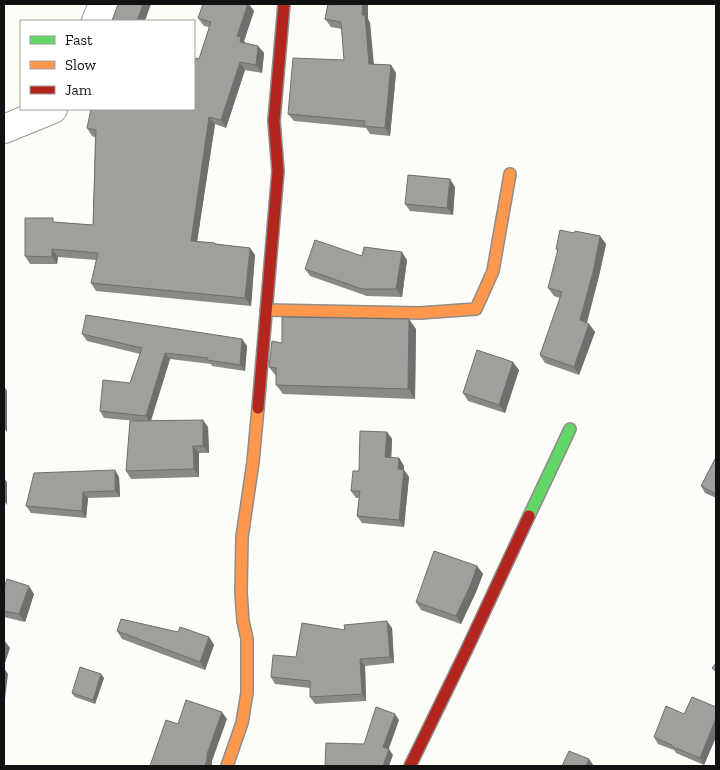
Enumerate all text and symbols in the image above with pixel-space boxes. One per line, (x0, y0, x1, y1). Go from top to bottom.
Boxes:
legend (20, 20, 195, 110)
text: Fast (65, 31, 93, 49)
text: Slow (65, 56, 97, 74)
text: Jam (65, 81, 92, 99)

